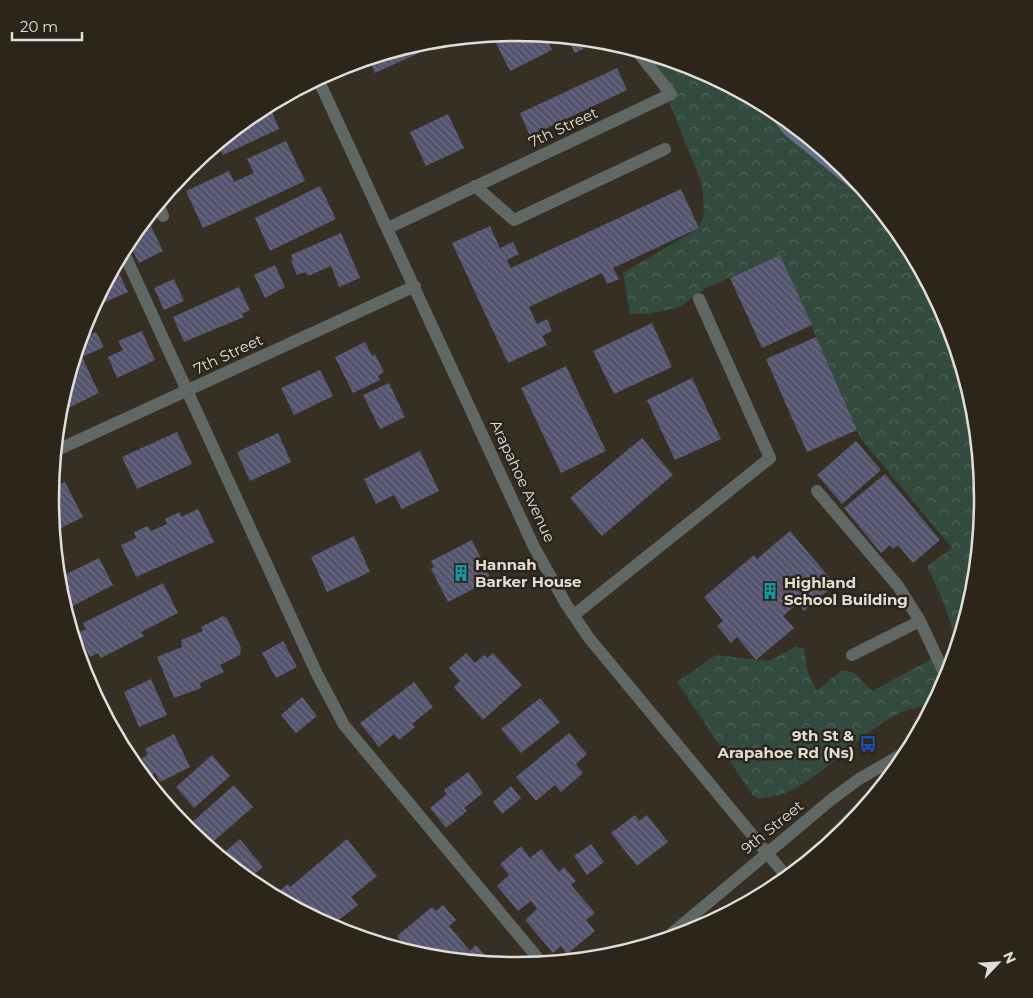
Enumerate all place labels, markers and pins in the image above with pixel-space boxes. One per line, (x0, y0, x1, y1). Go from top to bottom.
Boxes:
place label: Hannah Barker House (475, 555, 581, 591)
building icon: Hannah Barker House (451, 563, 471, 583)
place label: Highland School Building (784, 573, 908, 609)
building icon: Highland School Building (760, 581, 780, 601)
place label: 9th St & Arapahoe Rd (Ns) (716, 726, 854, 762)
bus stop icon: 9th St & Arapahoe Rd (Ns) (858, 734, 878, 754)

